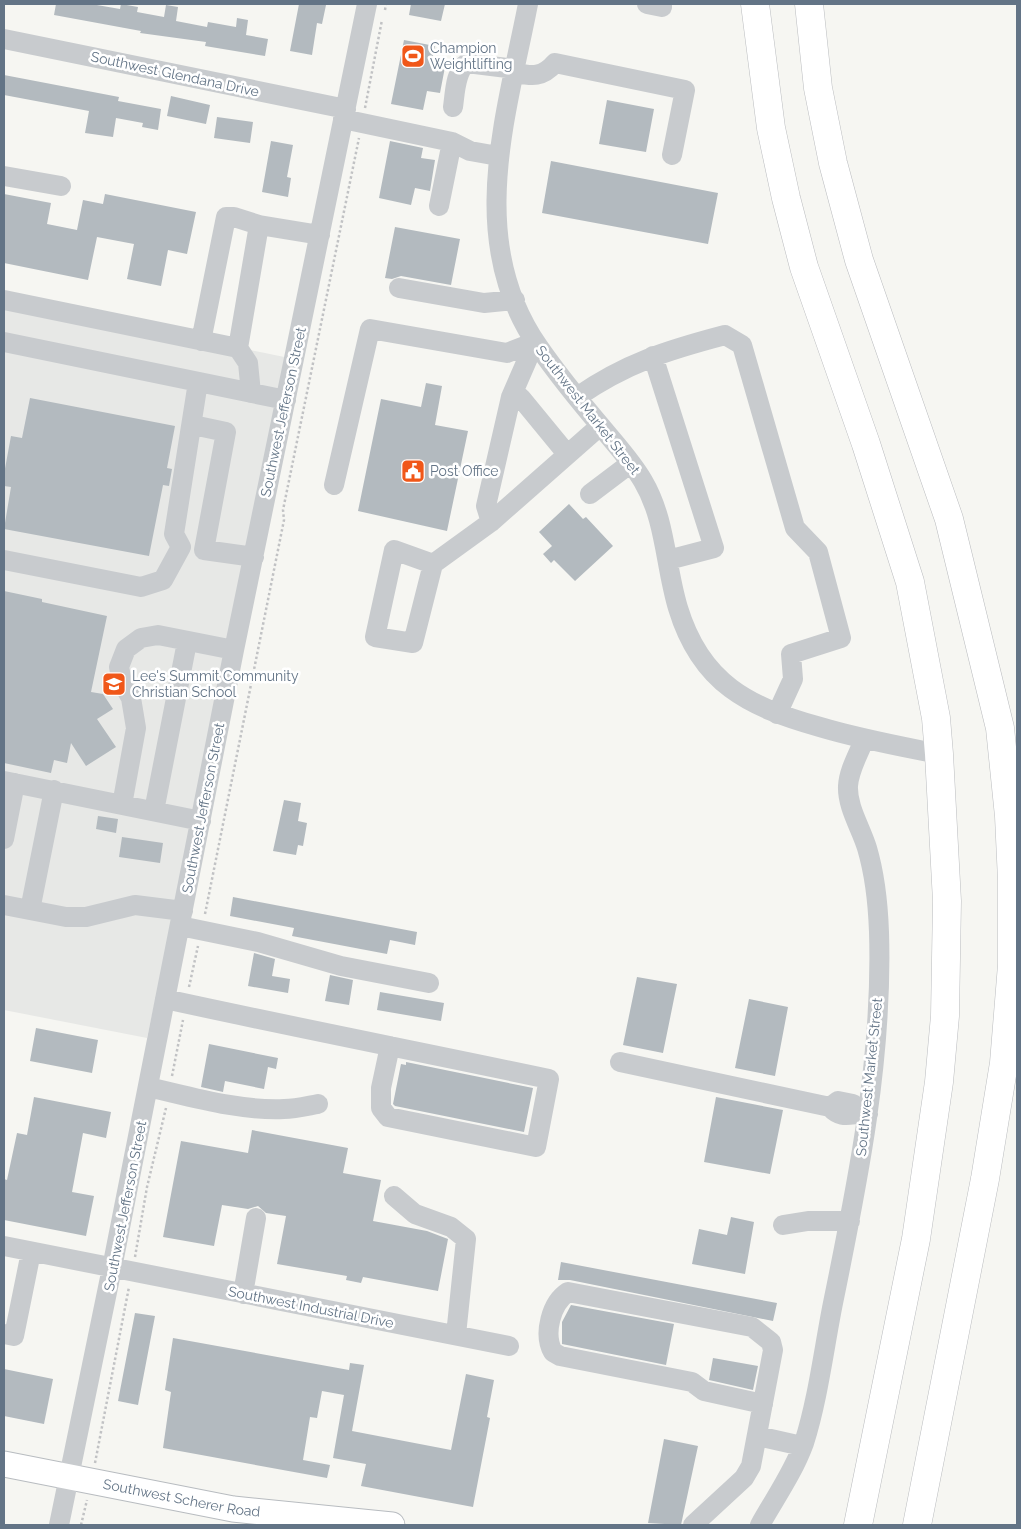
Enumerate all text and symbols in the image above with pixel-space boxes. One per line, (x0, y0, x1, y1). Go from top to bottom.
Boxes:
place label: Champion Weightlifting (430, 40, 512, 72)
sports icon: Champion Weightlifting (400, 43, 426, 69)
street label: Southwest Glendana Drive (89, 48, 261, 100)
street label: Southwest Jefferson Street (257, 325, 309, 498)
street label: Southwest Market Street (533, 342, 644, 478)
public building icon: Post Office (400, 458, 426, 484)
place label: Post Office (430, 463, 499, 479)
place label: Lee's Summit Community Christian School (132, 668, 299, 700)
school or university icon: Lee's Summit Community Christian School (101, 671, 127, 697)
street label: Southwest Jefferson Street (179, 721, 227, 895)
street label: Southwest Market Street (853, 997, 885, 1157)
street label: Southwest Jefferson Street (101, 1119, 149, 1293)
street label: Southwest Industrial Drive (227, 1283, 395, 1331)
street label: Southwest Scherer Road (102, 1476, 261, 1520)

